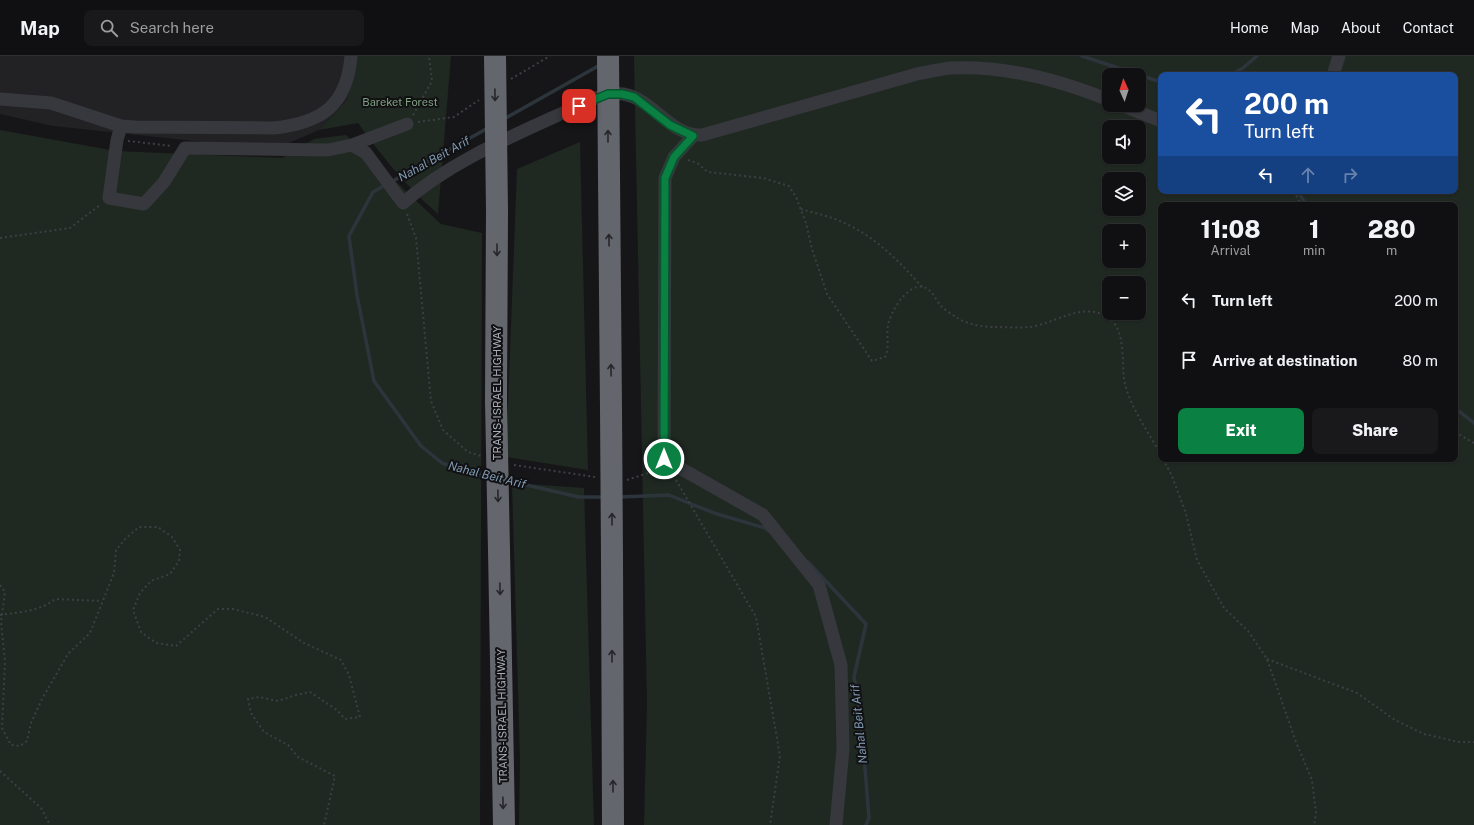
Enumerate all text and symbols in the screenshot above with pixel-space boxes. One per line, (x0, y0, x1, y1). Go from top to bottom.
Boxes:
search box (84, 10, 364, 46)
text: Map (20, 17, 60, 39)
icon: search (98, 17, 120, 39)
text: Search here (130, 19, 214, 36)
text: Home (1230, 20, 1269, 36)
text: Map (1291, 20, 1319, 36)
text: About (1341, 20, 1381, 36)
text: Contact (1403, 20, 1454, 36)
north arrow (1102, 68, 1146, 112)
map controls (1102, 68, 1146, 320)
text: 200 m (1244, 87, 1329, 120)
one-way arrow (492, 88, 499, 101)
icon: left (1178, 88, 1230, 140)
pin (562, 89, 596, 123)
icon: arrive (568, 95, 590, 117)
park label: Bareket Forest (362, 96, 438, 108)
button: sound (1102, 120, 1146, 164)
text: Turn left (1244, 121, 1314, 142)
one-way arrow (604, 130, 612, 143)
water label: Nahal Beit Arif (396, 133, 473, 184)
icon: left (1255, 164, 1277, 186)
icon: ahead (1297, 164, 1319, 186)
icon: right (1339, 164, 1361, 186)
button: layers (1102, 172, 1146, 216)
text: 11:08 (1200, 215, 1261, 243)
text: 1 (1309, 215, 1319, 243)
text: 280 (1368, 215, 1415, 243)
button: + (1102, 224, 1146, 268)
one-way arrow (605, 234, 613, 247)
one-way arrow (493, 243, 501, 256)
text: Arrival (1210, 243, 1251, 258)
text: min (1303, 243, 1325, 258)
text: m (1386, 243, 1397, 258)
button: − (1102, 276, 1146, 320)
icon: left (1178, 289, 1200, 311)
text: Turn left (1212, 292, 1273, 309)
text: 200 m (1394, 292, 1438, 309)
street label: TRANS-ISRAEL HIGHWAY (491, 326, 503, 460)
icon: arrive (1178, 349, 1200, 371)
text: Arrive at destination (1212, 352, 1357, 369)
text: 80 m (1403, 352, 1438, 369)
one-way arrow (607, 364, 615, 377)
button: Exit (1178, 408, 1304, 454)
button: Share (1312, 408, 1438, 454)
position arrow (643, 438, 685, 480)
water label: Nahal Beit Arif (447, 459, 529, 492)
one-way arrow (494, 489, 502, 502)
one-way arrow (608, 513, 616, 526)
one-way arrow (496, 582, 504, 595)
street label: TRANS-ISRAEL HIGHWAY (495, 648, 509, 783)
one-way arrow (608, 650, 616, 663)
water label: Nahal Beit Arif (848, 682, 870, 764)
one-way arrow (609, 780, 617, 793)
one-way arrow (500, 796, 507, 809)

